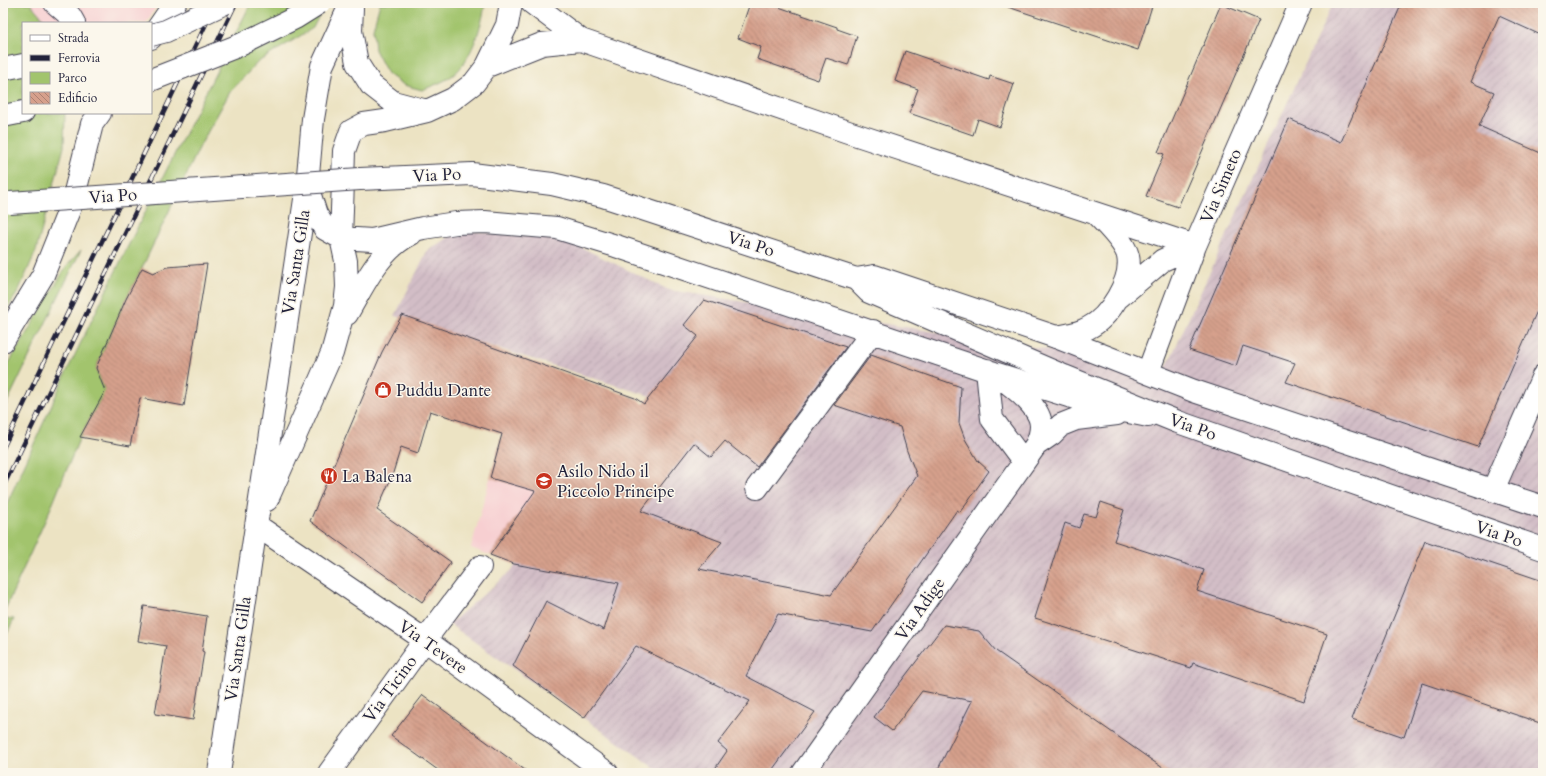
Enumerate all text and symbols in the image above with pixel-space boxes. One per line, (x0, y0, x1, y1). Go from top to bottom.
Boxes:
legend (22, 22, 152, 114)
text: Strada (58, 30, 90, 46)
text: Ferrovia (58, 50, 101, 66)
text: Parco (58, 70, 87, 86)
text: Edificio (58, 90, 98, 106)
street label: Via Simeto (1195, 145, 1247, 227)
street label: Via Po (412, 162, 462, 188)
street label: Via Po (88, 183, 138, 209)
street label: Via Santa Gilla (276, 207, 316, 316)
street label: Via Po (724, 226, 778, 262)
place label: Puddu Dante (396, 379, 491, 402)
shop icon: Puddu Dante (373, 380, 393, 400)
street label: Via Po (1166, 408, 1220, 446)
place label: Asilo Nido il Piccolo Principe (557, 460, 675, 503)
place label: La Balena (342, 465, 413, 488)
restaurant icon: La Balena (319, 466, 339, 486)
school or university icon: Asilo Nido il Piccolo Principe (534, 471, 554, 491)
street label: Via Po (1472, 515, 1526, 553)
street label: Via Adige (890, 573, 950, 645)
street label: Via Santa Gilla (219, 594, 257, 703)
street label: Via Tevere (394, 615, 472, 679)
street label: Via Ticino (358, 651, 422, 727)

